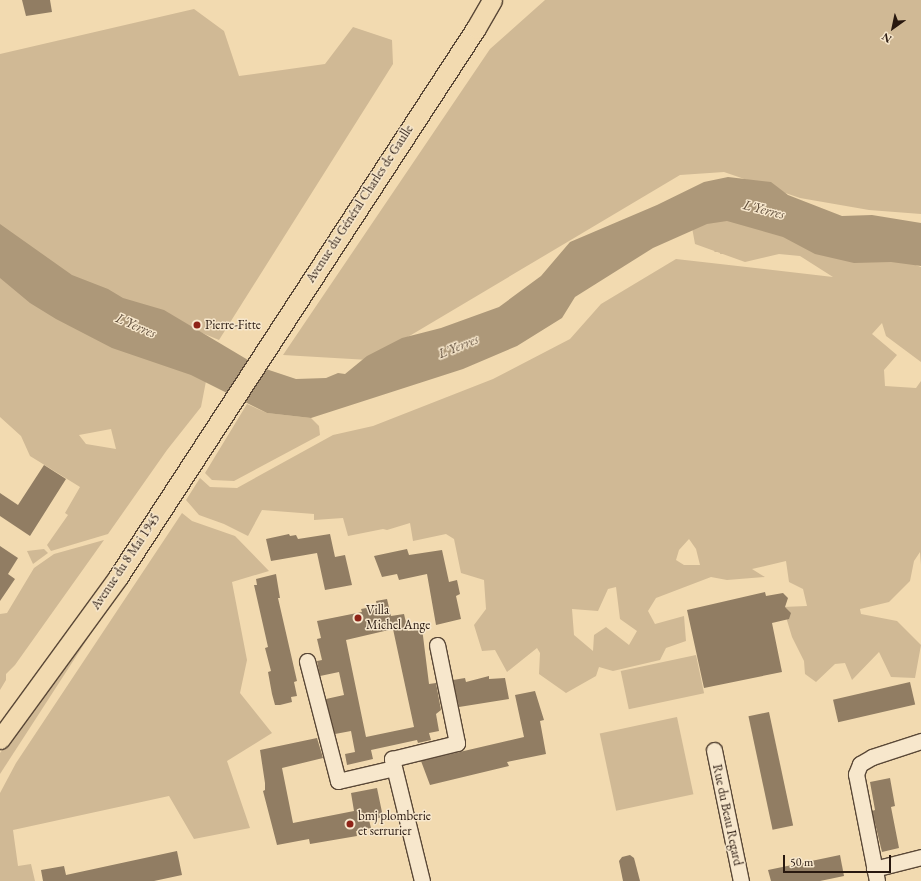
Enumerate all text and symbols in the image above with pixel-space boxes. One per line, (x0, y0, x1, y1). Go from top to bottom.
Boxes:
north arrow (873, 8, 913, 48)
text: N (879, 30, 894, 46)
street label: Avenue du Général Charles de Gaulle (303, 122, 417, 286)
water label: L'Yerres (742, 196, 786, 222)
water label: L'Yerres (113, 309, 159, 341)
place label: Pierre-Fitte (205, 317, 261, 333)
marker: Pierre-Fitte (192, 320, 202, 330)
water label: L'Yerres (435, 330, 481, 362)
street label: Avenue du 8 Mai 1945 (88, 511, 164, 613)
place label: Villa Michel Ange (366, 603, 430, 634)
marker: Villa Michel Ange (353, 613, 363, 623)
street label: Rue du Beau Regard (709, 763, 745, 867)
place label: bmj plomberie et serrurier (358, 809, 431, 840)
marker: bmj plomberie et serrurier (345, 819, 355, 829)
scale bar (785, 847, 893, 873)
text: 50 m (790, 854, 813, 870)

